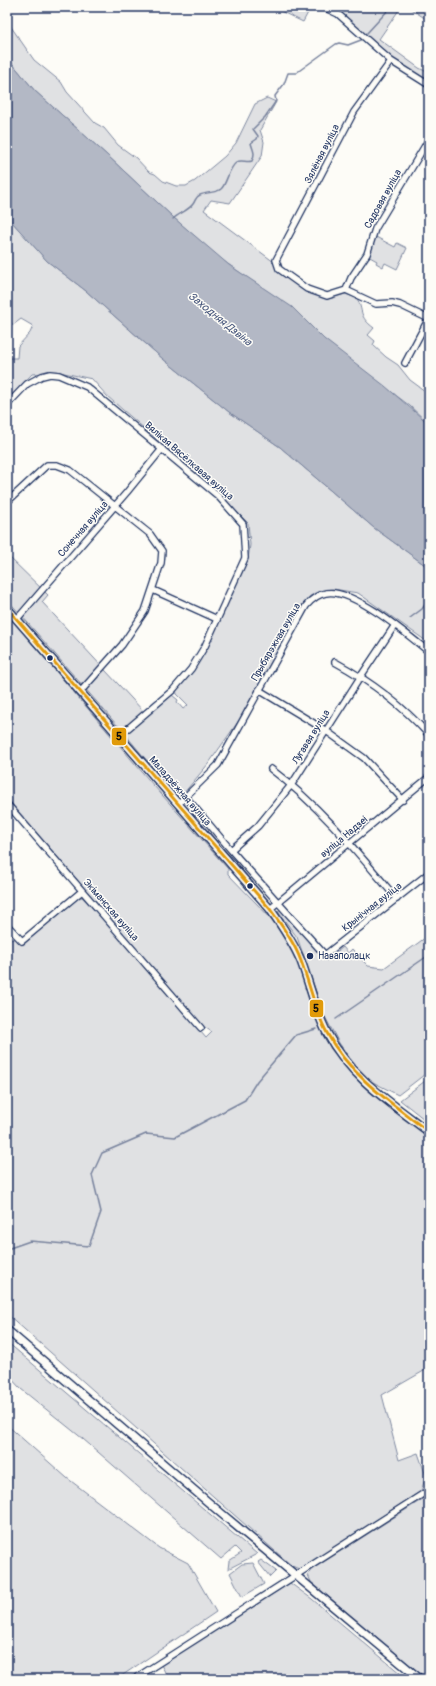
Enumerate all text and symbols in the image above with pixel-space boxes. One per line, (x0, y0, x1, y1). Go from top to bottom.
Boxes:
street label: Зялёная вуліца (302, 122, 342, 186)
street label: Садовая вуліца (362, 167, 404, 231)
water label: Заходняя Дзвіна (186, 289, 255, 349)
street label: Вялікая Вясёлкавая вуліца (142, 419, 236, 503)
street label: Сонечная вуліца (55, 498, 111, 559)
street label: Прыбярэжная вуліца (249, 601, 303, 683)
unlabelled marker (45, 653, 55, 663)
street label: Лугавая вуліца (289, 707, 333, 767)
line badge: 5 (111, 727, 127, 746)
text: 5 (116, 730, 122, 743)
street label: Маладзёжная вуліца (147, 754, 214, 828)
street label: вуліца Надзеі (318, 814, 370, 860)
street label: Экіманская вуліца (81, 877, 141, 944)
street label: Крынічная вуліца (340, 880, 404, 934)
unlabelled marker (245, 881, 255, 891)
place label: Наваполацк (318, 950, 370, 962)
marker: Наваполацк (305, 951, 315, 961)
line badge: 5 (309, 999, 324, 1018)
text: 5 (313, 1002, 319, 1015)

